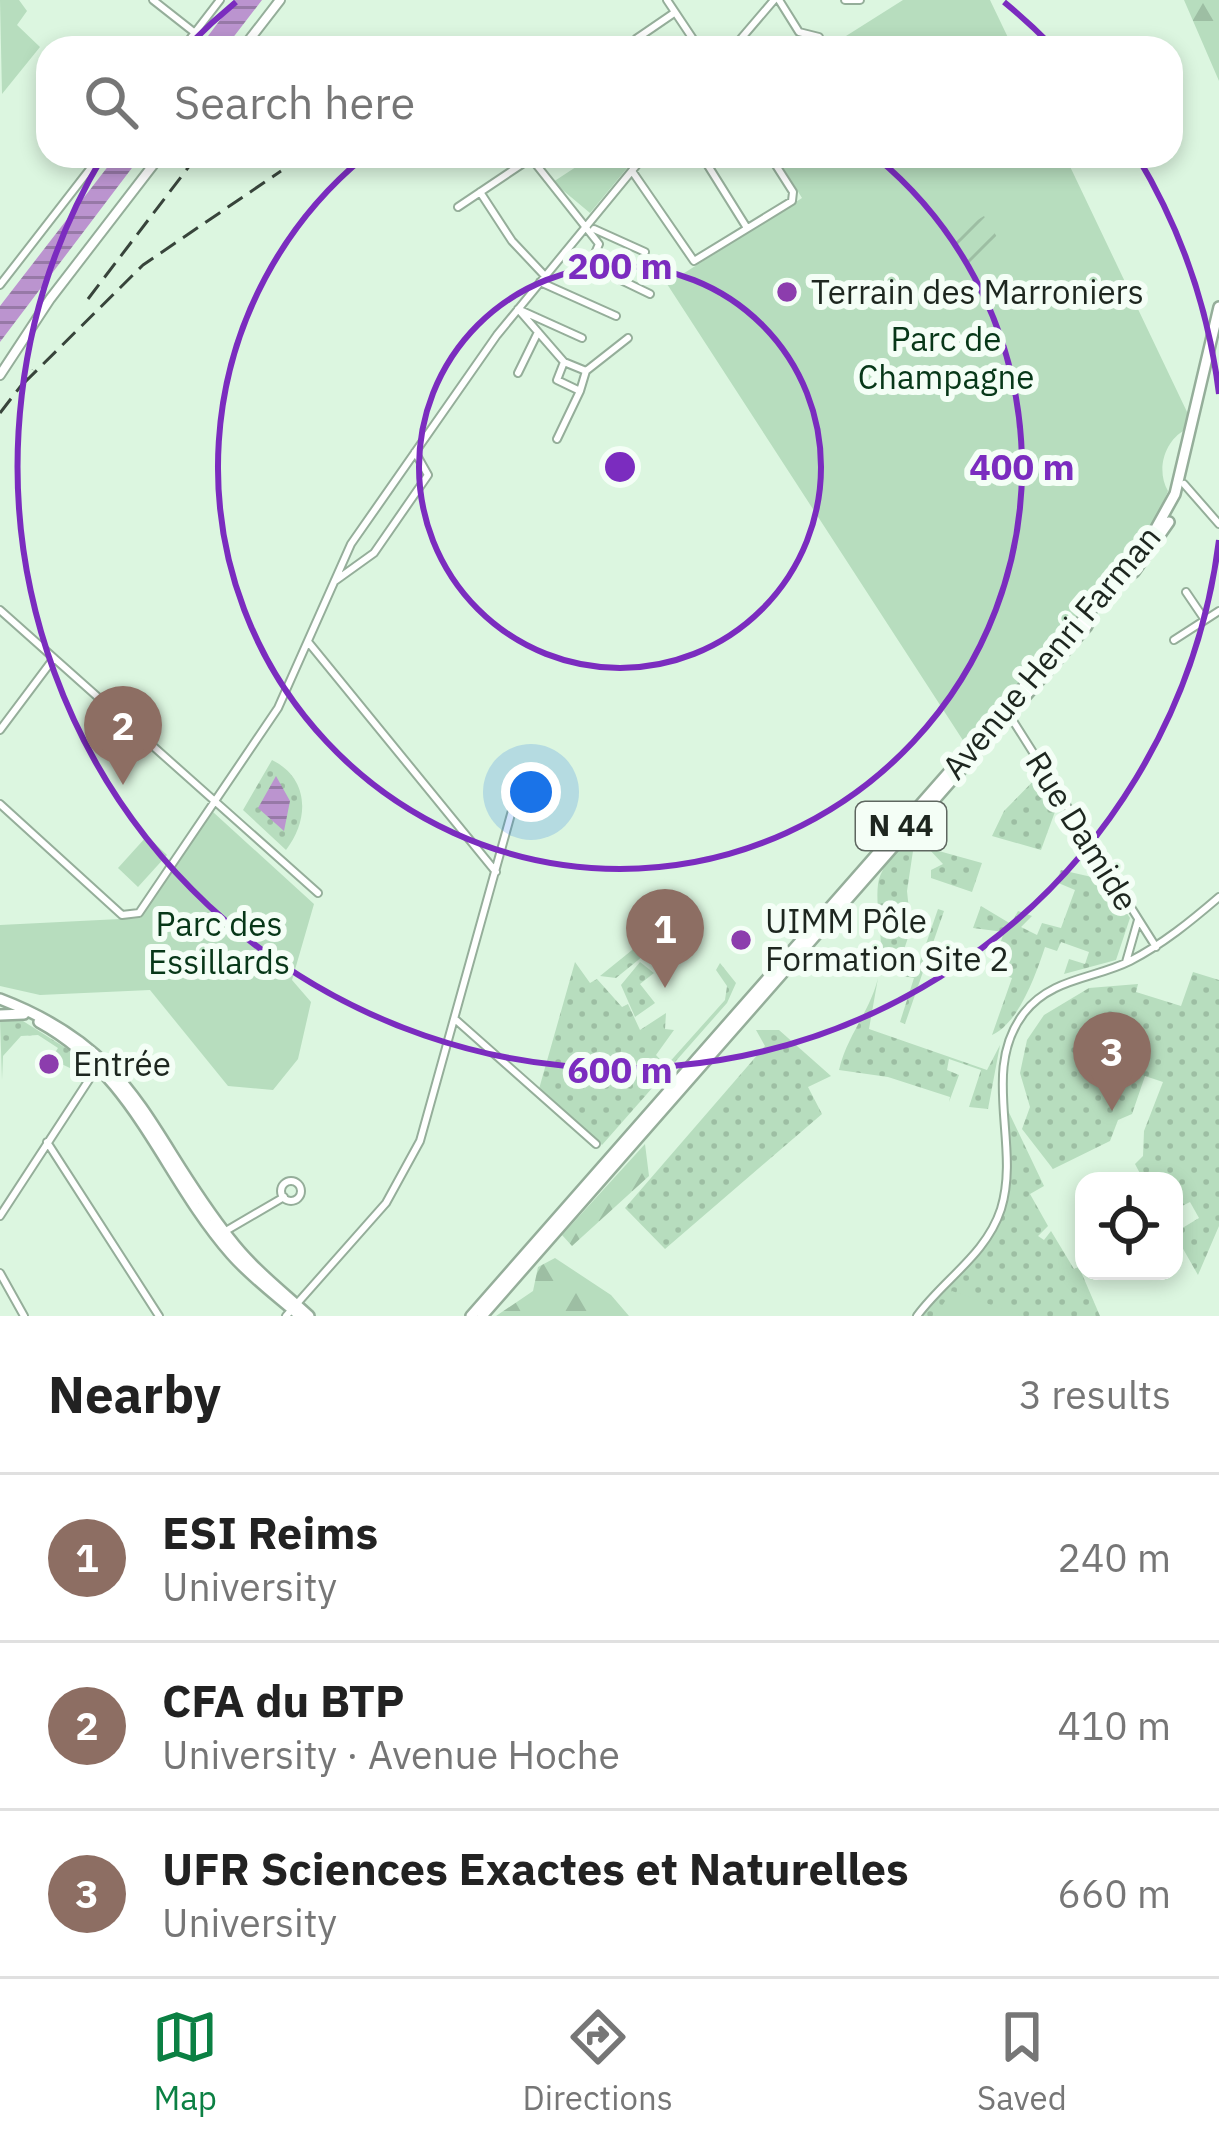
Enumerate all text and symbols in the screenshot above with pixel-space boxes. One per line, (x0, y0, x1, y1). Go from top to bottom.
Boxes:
search box (36, 36, 1183, 168)
icon: search (78, 69, 144, 135)
text: Search here (174, 73, 415, 131)
text: 200 m (567, 242, 673, 289)
place label: Terrain des Marroniers (811, 270, 1144, 313)
marker: Terrain des Marroniers (774, 279, 800, 305)
park label: Parc de Champagne (858, 317, 1034, 398)
text: 400 m (969, 443, 1075, 490)
centre of rings (599, 446, 641, 488)
street label: Avenue Henri Farman (932, 516, 1169, 787)
pin: 2 (84, 686, 162, 785)
street label: Rue Damide (1017, 743, 1148, 918)
your location (501, 762, 561, 822)
road number: N 44 (856, 802, 946, 850)
pin: 1 (626, 889, 704, 988)
place label: UIMM Pôle Formation Site 2 (765, 899, 1009, 980)
park label: Parc des Essillards (148, 902, 290, 983)
marker: UIMM Pôle Formation Site 2 (728, 927, 754, 953)
pin: 3 (1073, 1012, 1151, 1111)
place label: Entrée (73, 1042, 171, 1085)
text: 600 m (567, 1046, 673, 1093)
marker: Entrée (36, 1051, 62, 1077)
map controls (1075, 1172, 1183, 1280)
button: locate (1075, 1172, 1183, 1280)
text: Nearby (48, 1361, 221, 1427)
text: 3 results (1019, 1369, 1171, 1420)
text: ESI Reims (162, 1503, 378, 1561)
text: 1 (75, 1532, 99, 1583)
text: 240 m (1058, 1532, 1171, 1583)
text: University (162, 1561, 337, 1612)
text: CFA du BTP (162, 1671, 405, 1729)
text: 2 (75, 1700, 99, 1751)
text: 410 m (1058, 1700, 1171, 1751)
text: University · Avenue Hoche (162, 1729, 620, 1780)
text: UFR Sciences Exactes et Naturelles (162, 1839, 909, 1897)
text: 3 (75, 1868, 99, 1919)
text: 660 m (1058, 1868, 1171, 1919)
text: University (162, 1897, 337, 1948)
tab: Map (152, 2004, 218, 2119)
tab: Directions (523, 2004, 673, 2119)
tab: Saved (977, 2004, 1067, 2119)

